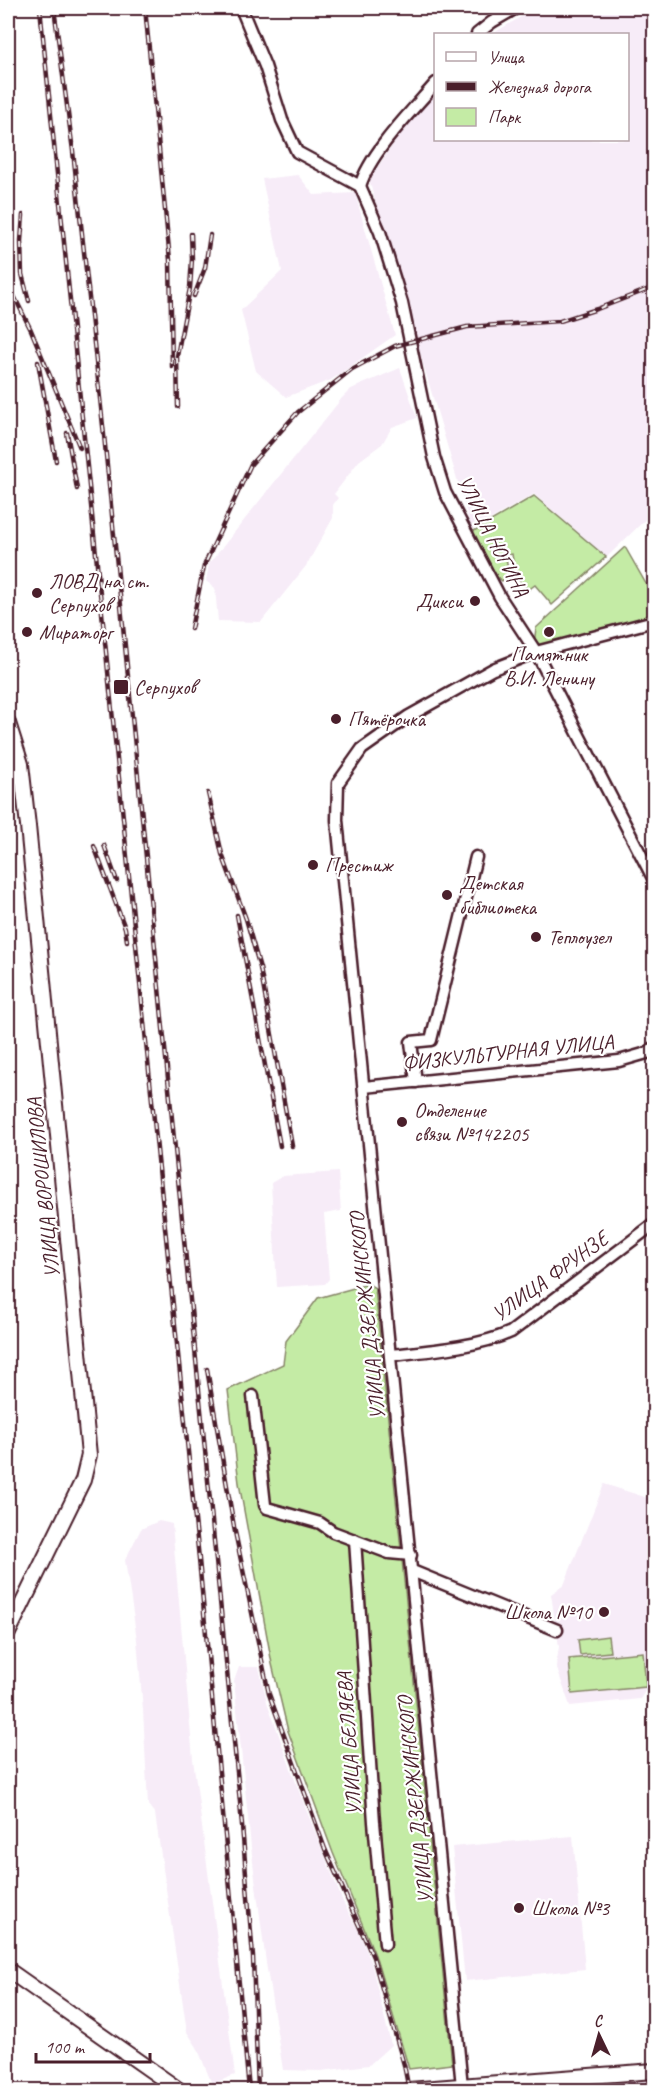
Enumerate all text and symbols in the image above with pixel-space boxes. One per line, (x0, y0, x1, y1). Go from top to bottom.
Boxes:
legend (434, 33, 629, 141)
text: Улица (488, 46, 525, 68)
text: Железная дорога (488, 76, 592, 99)
text: Парк (488, 106, 522, 128)
street label: УЛИЦА НОГИНА (451, 471, 535, 601)
place label: ЛОВД на ст. Серпухов (49, 568, 150, 618)
marker: ЛОВД на ст. Серпухов (30, 586, 44, 600)
place label: Дикси (416, 588, 465, 614)
marker: Дикси (468, 594, 482, 608)
place label: Мираторг (39, 619, 115, 645)
marker: Мираторг (20, 625, 34, 639)
marker: Памятник В.И. Ленину (542, 625, 556, 639)
place label: Памятник В.И. Ленину (504, 641, 596, 691)
place label: Серпухов (134, 674, 200, 700)
marker: Серпухов (112, 678, 130, 696)
place label: Пятёрочка (348, 706, 427, 732)
marker: Пятёрочка (329, 712, 343, 726)
place label: Престиж (325, 852, 394, 878)
marker: Престиж (306, 858, 320, 872)
place label: Детская библиотека (459, 870, 538, 920)
marker: Детская библиотека (440, 888, 454, 902)
place label: Теплоузел (548, 924, 612, 950)
marker: Теплоузел (529, 930, 543, 944)
street label: ФИЗКУЛЬТУРНАЯ УЛИЦА (401, 1028, 615, 1076)
street label: УЛИЦА ВОРОШИЛОВА (21, 1096, 65, 1279)
place label: Отделение связи №142205 (414, 1097, 530, 1147)
marker: Отделение связи №142205 (395, 1115, 409, 1129)
street label: УЛИЦА ДЗЕРЖИНСКОГО (343, 1208, 391, 1421)
street label: УЛИЦА ФРУНЗЕ (487, 1224, 615, 1327)
place label: Школа №10 (504, 1599, 594, 1625)
marker: Школа №10 (597, 1605, 611, 1619)
street label: УЛИЦА БЕЛЯЕВА (331, 1670, 367, 1817)
street label: УЛИЦА ДЗЕРЖИНСКОГО (391, 1692, 439, 1905)
place label: Школа №3 (531, 1895, 611, 1921)
marker: Школа №3 (512, 1901, 526, 1915)
north arrow (569, 2005, 629, 2065)
text: С (593, 2011, 605, 2031)
scale bar (36, 2026, 150, 2064)
text: 100 m (45, 2036, 86, 2058)

